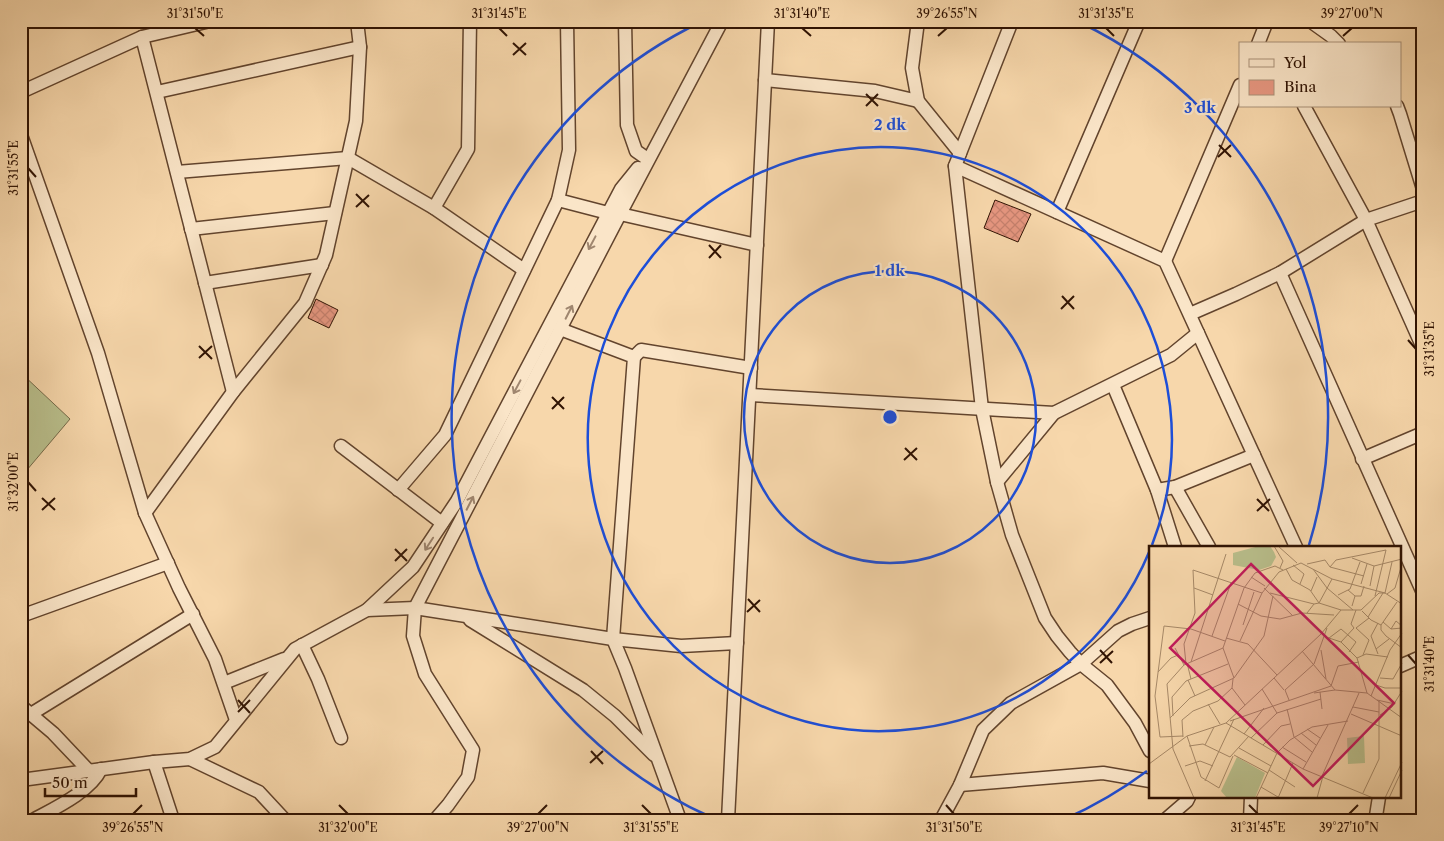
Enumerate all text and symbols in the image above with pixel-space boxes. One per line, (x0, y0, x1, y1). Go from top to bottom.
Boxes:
text: 31°31'50"E (167, 6, 223, 21)
text: 31°31'45"E (471, 6, 527, 21)
text: 31°31'40"E (774, 6, 830, 21)
text: 39°26'55"N (916, 6, 978, 21)
text: 31°31'35"E (1078, 6, 1134, 21)
text: 39°27'00"N (1321, 6, 1383, 21)
legend (1239, 42, 1402, 108)
text: Yol (1283, 53, 1307, 72)
text: Bina (1284, 77, 1316, 96)
text: 3 dk (1184, 98, 1217, 117)
text: 2 dk (874, 115, 907, 134)
text: 31°31'55"E (6, 140, 21, 196)
one-way arrow (587, 235, 596, 250)
text: 1 dk (875, 261, 906, 280)
one-way arrow (565, 305, 574, 320)
text: 31°31'35"E (1422, 321, 1437, 377)
one-way arrow (512, 379, 521, 394)
centre of rings (881, 408, 899, 426)
text: 31°32'00"E (6, 452, 21, 512)
one-way arrow (465, 495, 475, 510)
one-way arrow (423, 536, 433, 550)
inset map (1149, 546, 1402, 798)
text: 31°31'40"E (1422, 636, 1437, 692)
scale bar (45, 766, 136, 798)
text: 50 m (52, 773, 88, 792)
text: 39°26'55"N (102, 820, 164, 835)
text: 31°32'00"E (318, 820, 378, 835)
text: 39°27'00"N (507, 820, 569, 835)
text: 31°31'55"E (623, 820, 679, 835)
text: 31°31'50"E (926, 820, 982, 835)
text: 31°31'45"E (1230, 820, 1286, 835)
text: 39°27'10"N (1319, 820, 1379, 835)

